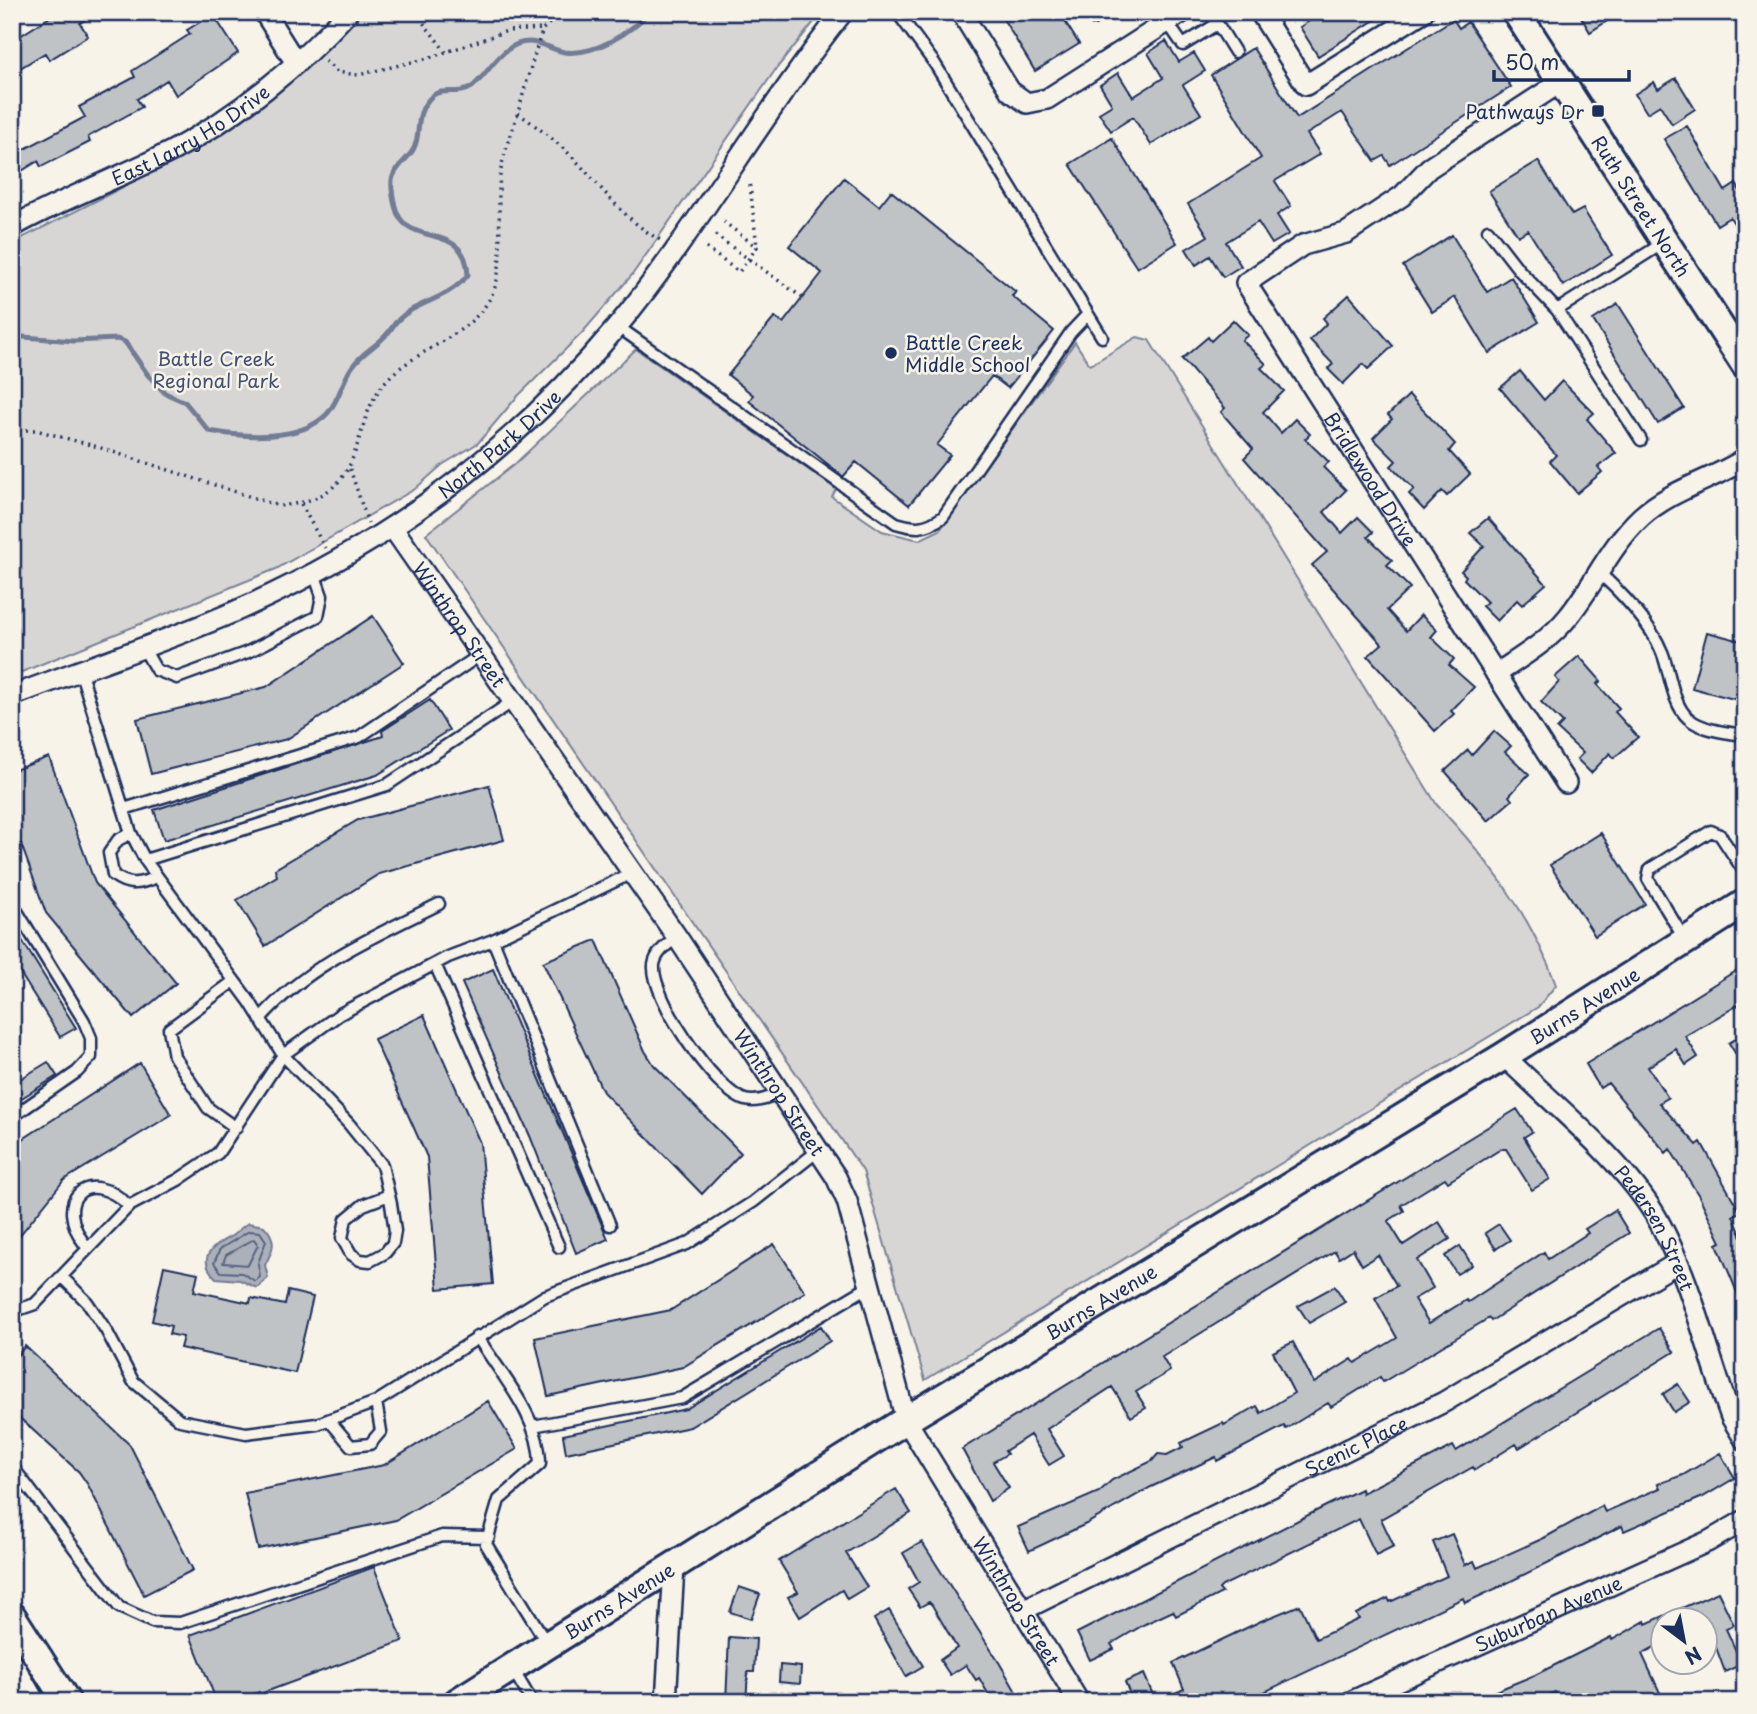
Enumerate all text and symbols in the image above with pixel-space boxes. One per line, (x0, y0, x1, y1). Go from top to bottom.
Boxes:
scale bar (1494, 38, 1629, 82)
text: 50 m (1505, 45, 1559, 77)
street label: East Larry Ho Drive (107, 77, 275, 192)
place label: Pathways Dr (1465, 97, 1584, 125)
marker: Pathways Dr (1590, 103, 1606, 119)
street label: Ruth Street North (1585, 130, 1698, 282)
place label: Battle Creek Middle School (905, 328, 1030, 378)
park label: Battle Creek Regional Park (153, 344, 280, 394)
marker: Battle Creek Middle School (883, 345, 899, 361)
street label: North Park Drive (432, 383, 567, 505)
street label: Bridlewood Drive (1318, 406, 1425, 551)
street label: Winthrop Street (406, 556, 513, 693)
street label: Burns Avenue (1523, 960, 1645, 1051)
street label: Winthrop Street (727, 1023, 832, 1161)
street label: Pedersen Street (1609, 1158, 1702, 1295)
street label: Burns Avenue (1040, 1257, 1162, 1346)
street label: Scenic Place (1300, 1408, 1412, 1483)
street label: Winthrop Street (966, 1531, 1067, 1671)
street label: Burns Avenue (558, 1555, 680, 1646)
street label: Suburban Avenue (1470, 1568, 1626, 1658)
north arrow (1648, 1606, 1718, 1676)
text: N (1680, 1640, 1707, 1672)

